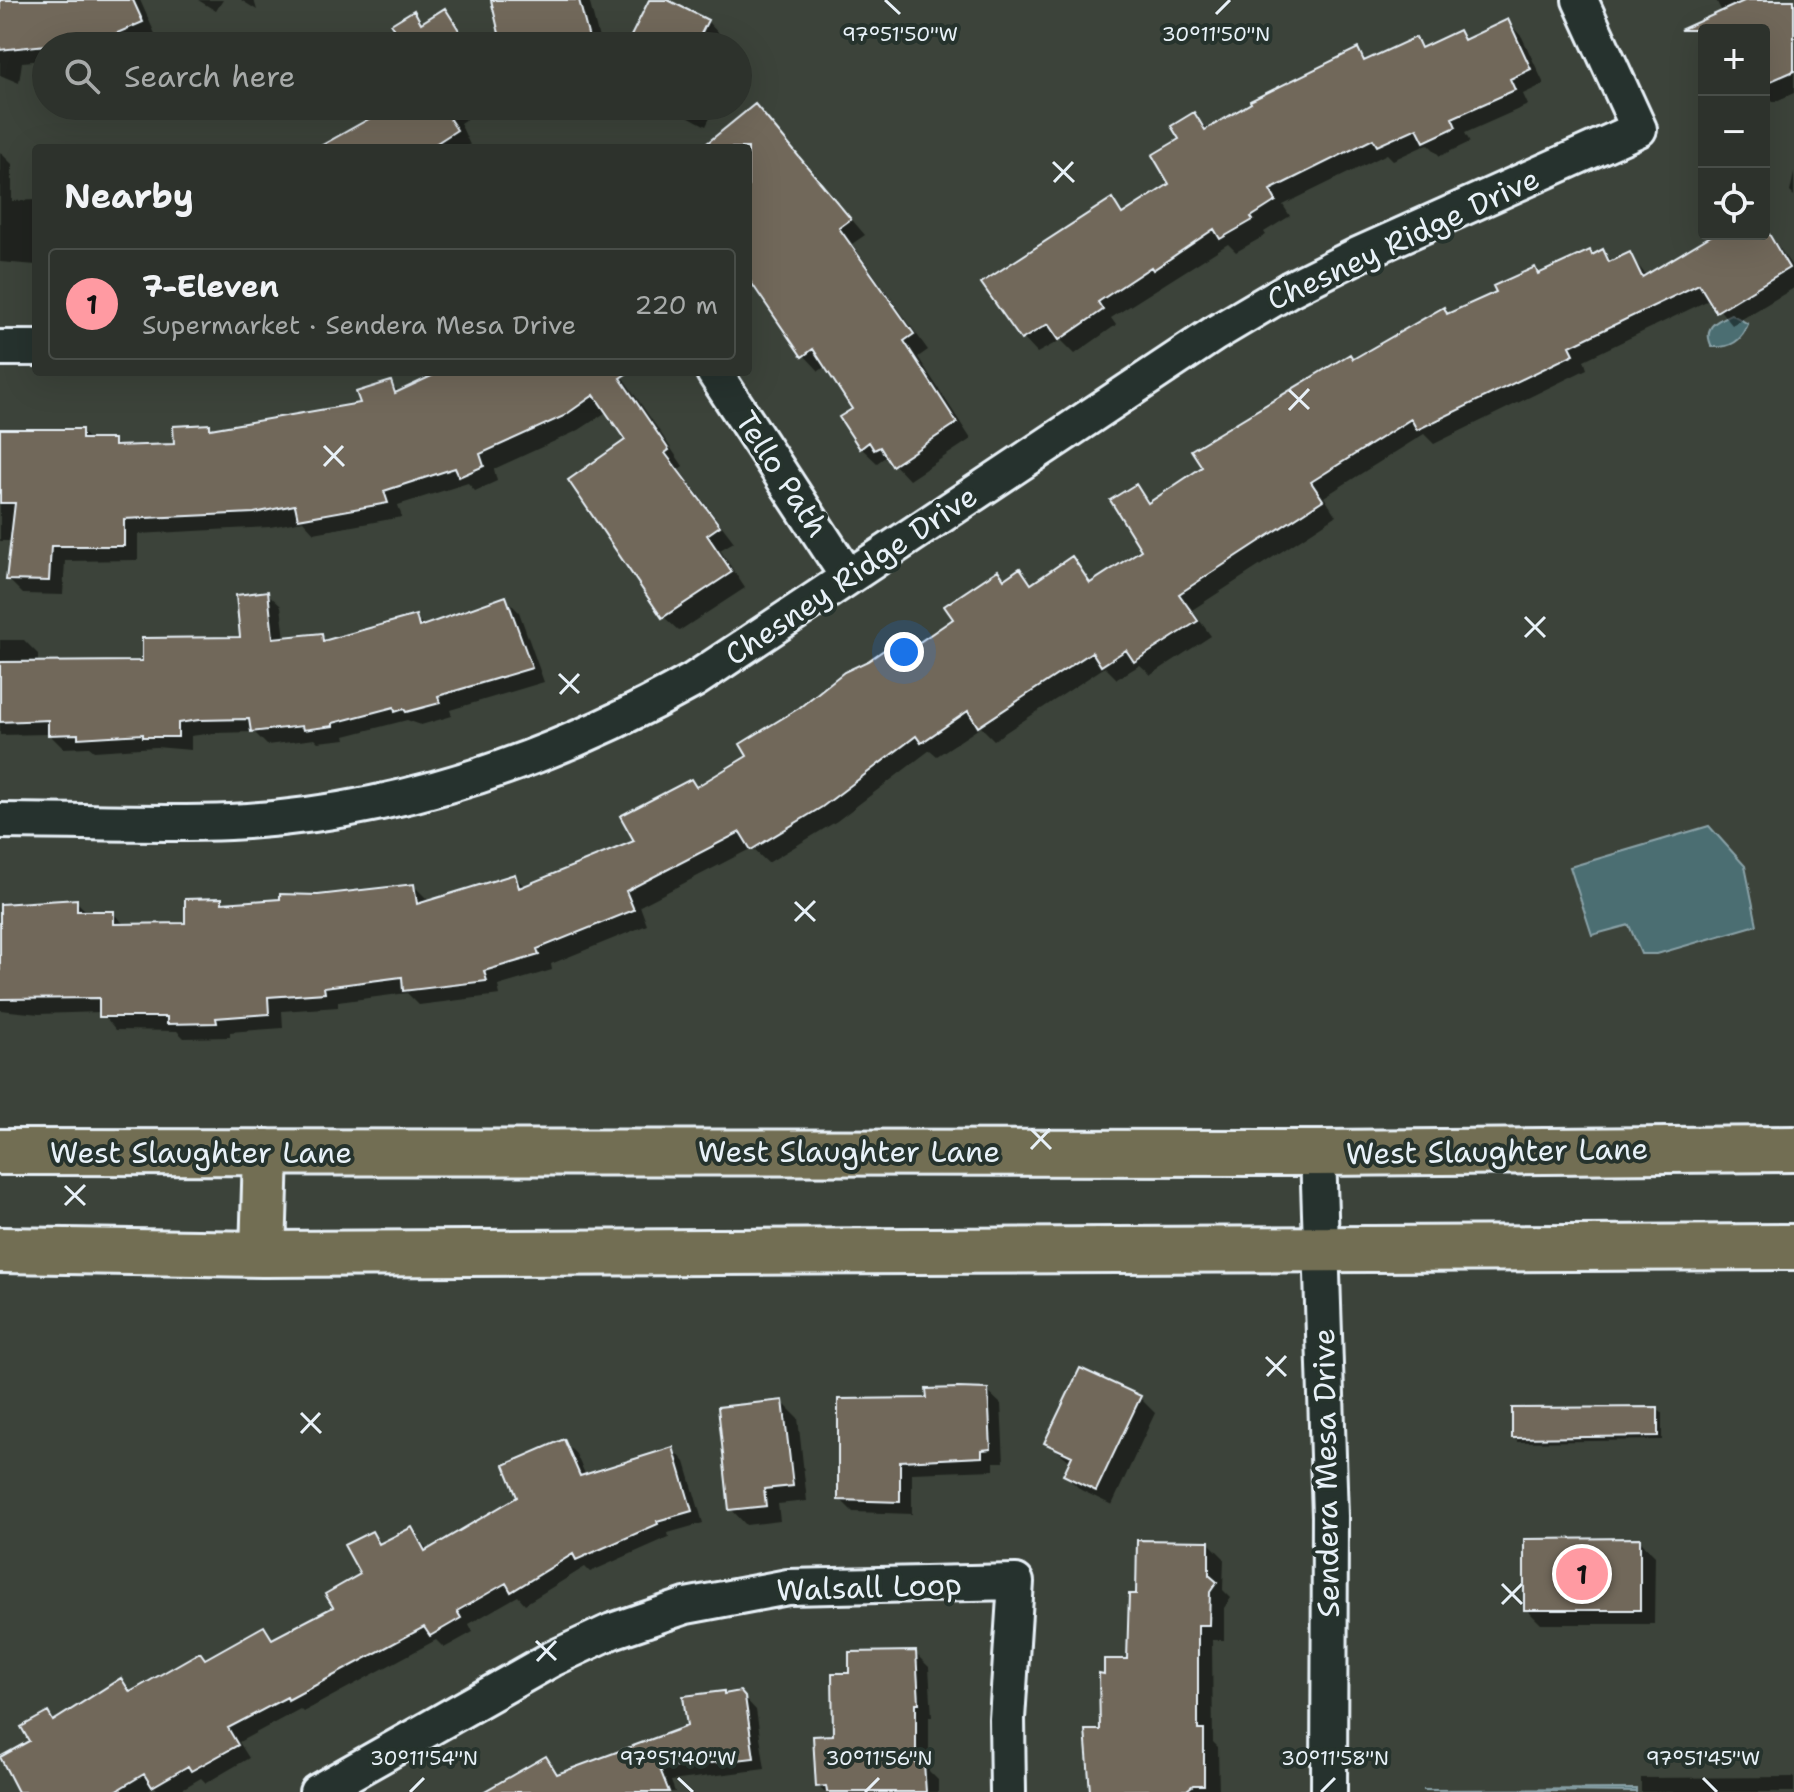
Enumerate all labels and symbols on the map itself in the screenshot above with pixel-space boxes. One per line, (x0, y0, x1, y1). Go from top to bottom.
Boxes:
text: 97°51'50"W (842, 21, 958, 47)
text: 30°11'50"N (1162, 21, 1270, 47)
street label: Chesney Ridge Drive (1260, 158, 1546, 320)
street label: Tello Path (726, 403, 838, 545)
street label: Chesney Ridge Drive (717, 475, 985, 675)
your location (884, 632, 924, 672)
street label: West Slaughter Lane (1345, 1128, 1649, 1174)
street label: West Slaughter Lane (698, 1131, 1000, 1172)
street label: West Slaughter Lane (50, 1132, 352, 1173)
street label: Sendera Mesa Drive (1303, 1328, 1349, 1618)
pin: 1 (1556, 1544, 1608, 1604)
street label: Walsall Loop (776, 1563, 962, 1611)
text: 30°11'54"N (370, 1745, 478, 1771)
text: 97°51'40"W (620, 1745, 736, 1771)
text: 30°11'56"N (825, 1745, 933, 1771)
text: 30°11'58"N (1281, 1745, 1389, 1771)
text: 97°51'45"W (1646, 1745, 1760, 1771)

